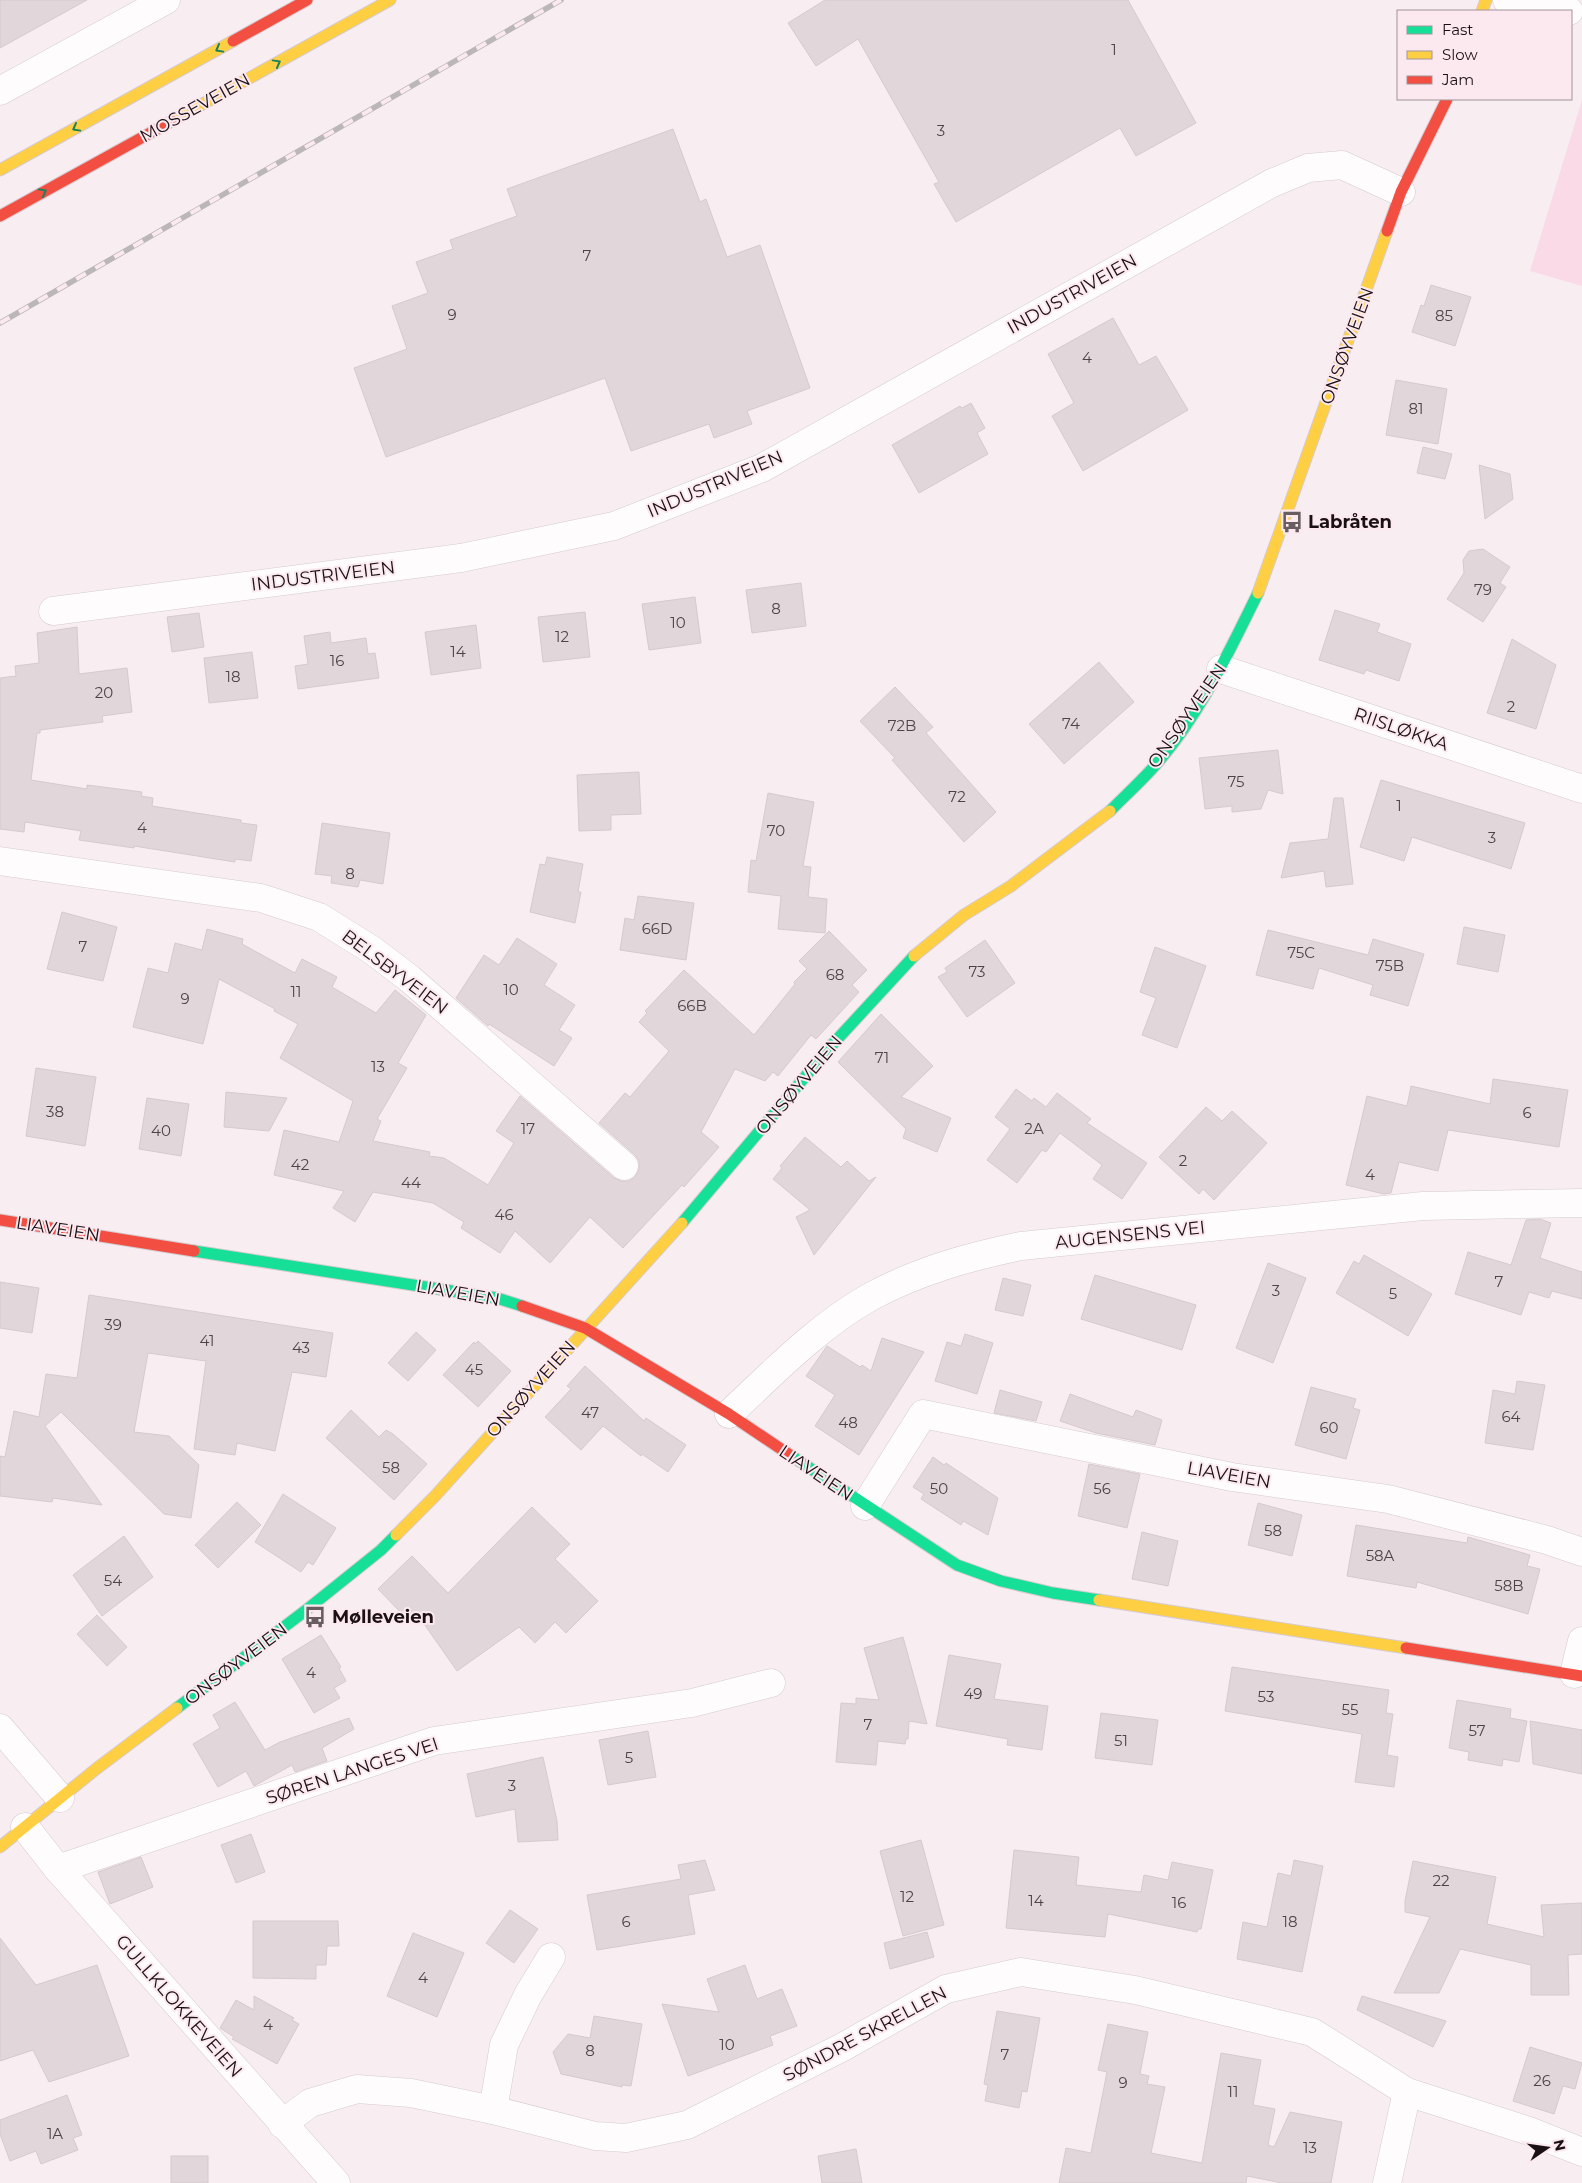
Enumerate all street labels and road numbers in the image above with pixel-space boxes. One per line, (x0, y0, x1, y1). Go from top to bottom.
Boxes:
street label: MOSSEVEIEN (136, 69, 254, 147)
street label: INDUSTRIVEIEN (1003, 249, 1141, 339)
street label: ONSØYVEIEN (1316, 284, 1378, 408)
street label: INDUSTRIVEIEN (644, 446, 786, 522)
street label: INDUSTRIVEIEN (250, 556, 396, 596)
street label: ONSØYVEIEN (1143, 659, 1231, 773)
street label: RIISLØKKA (1351, 703, 1451, 755)
street label: BELSBYVEIEN (337, 925, 453, 1019)
street label: ONSØYVEIEN (751, 1031, 847, 1139)
street label: LIAVEIEN (14, 1212, 102, 1246)
street label: AUGENSENS VEI (1054, 1216, 1206, 1254)
street label: LIAVEIEN (414, 1275, 502, 1311)
street label: ONSØYVEIEN (482, 1336, 580, 1442)
street label: LIAVEIEN (775, 1440, 857, 1506)
street label: LIAVEIEN (1185, 1457, 1273, 1493)
street label: ONSØYVEIEN (180, 1618, 292, 1710)
street label: SØREN LANGES VEI (263, 1733, 441, 1809)
street label: GULLKLOKKEVEIEN (111, 1930, 247, 2082)
street label: SØNDRE SKRELLEN (779, 1982, 951, 2086)

